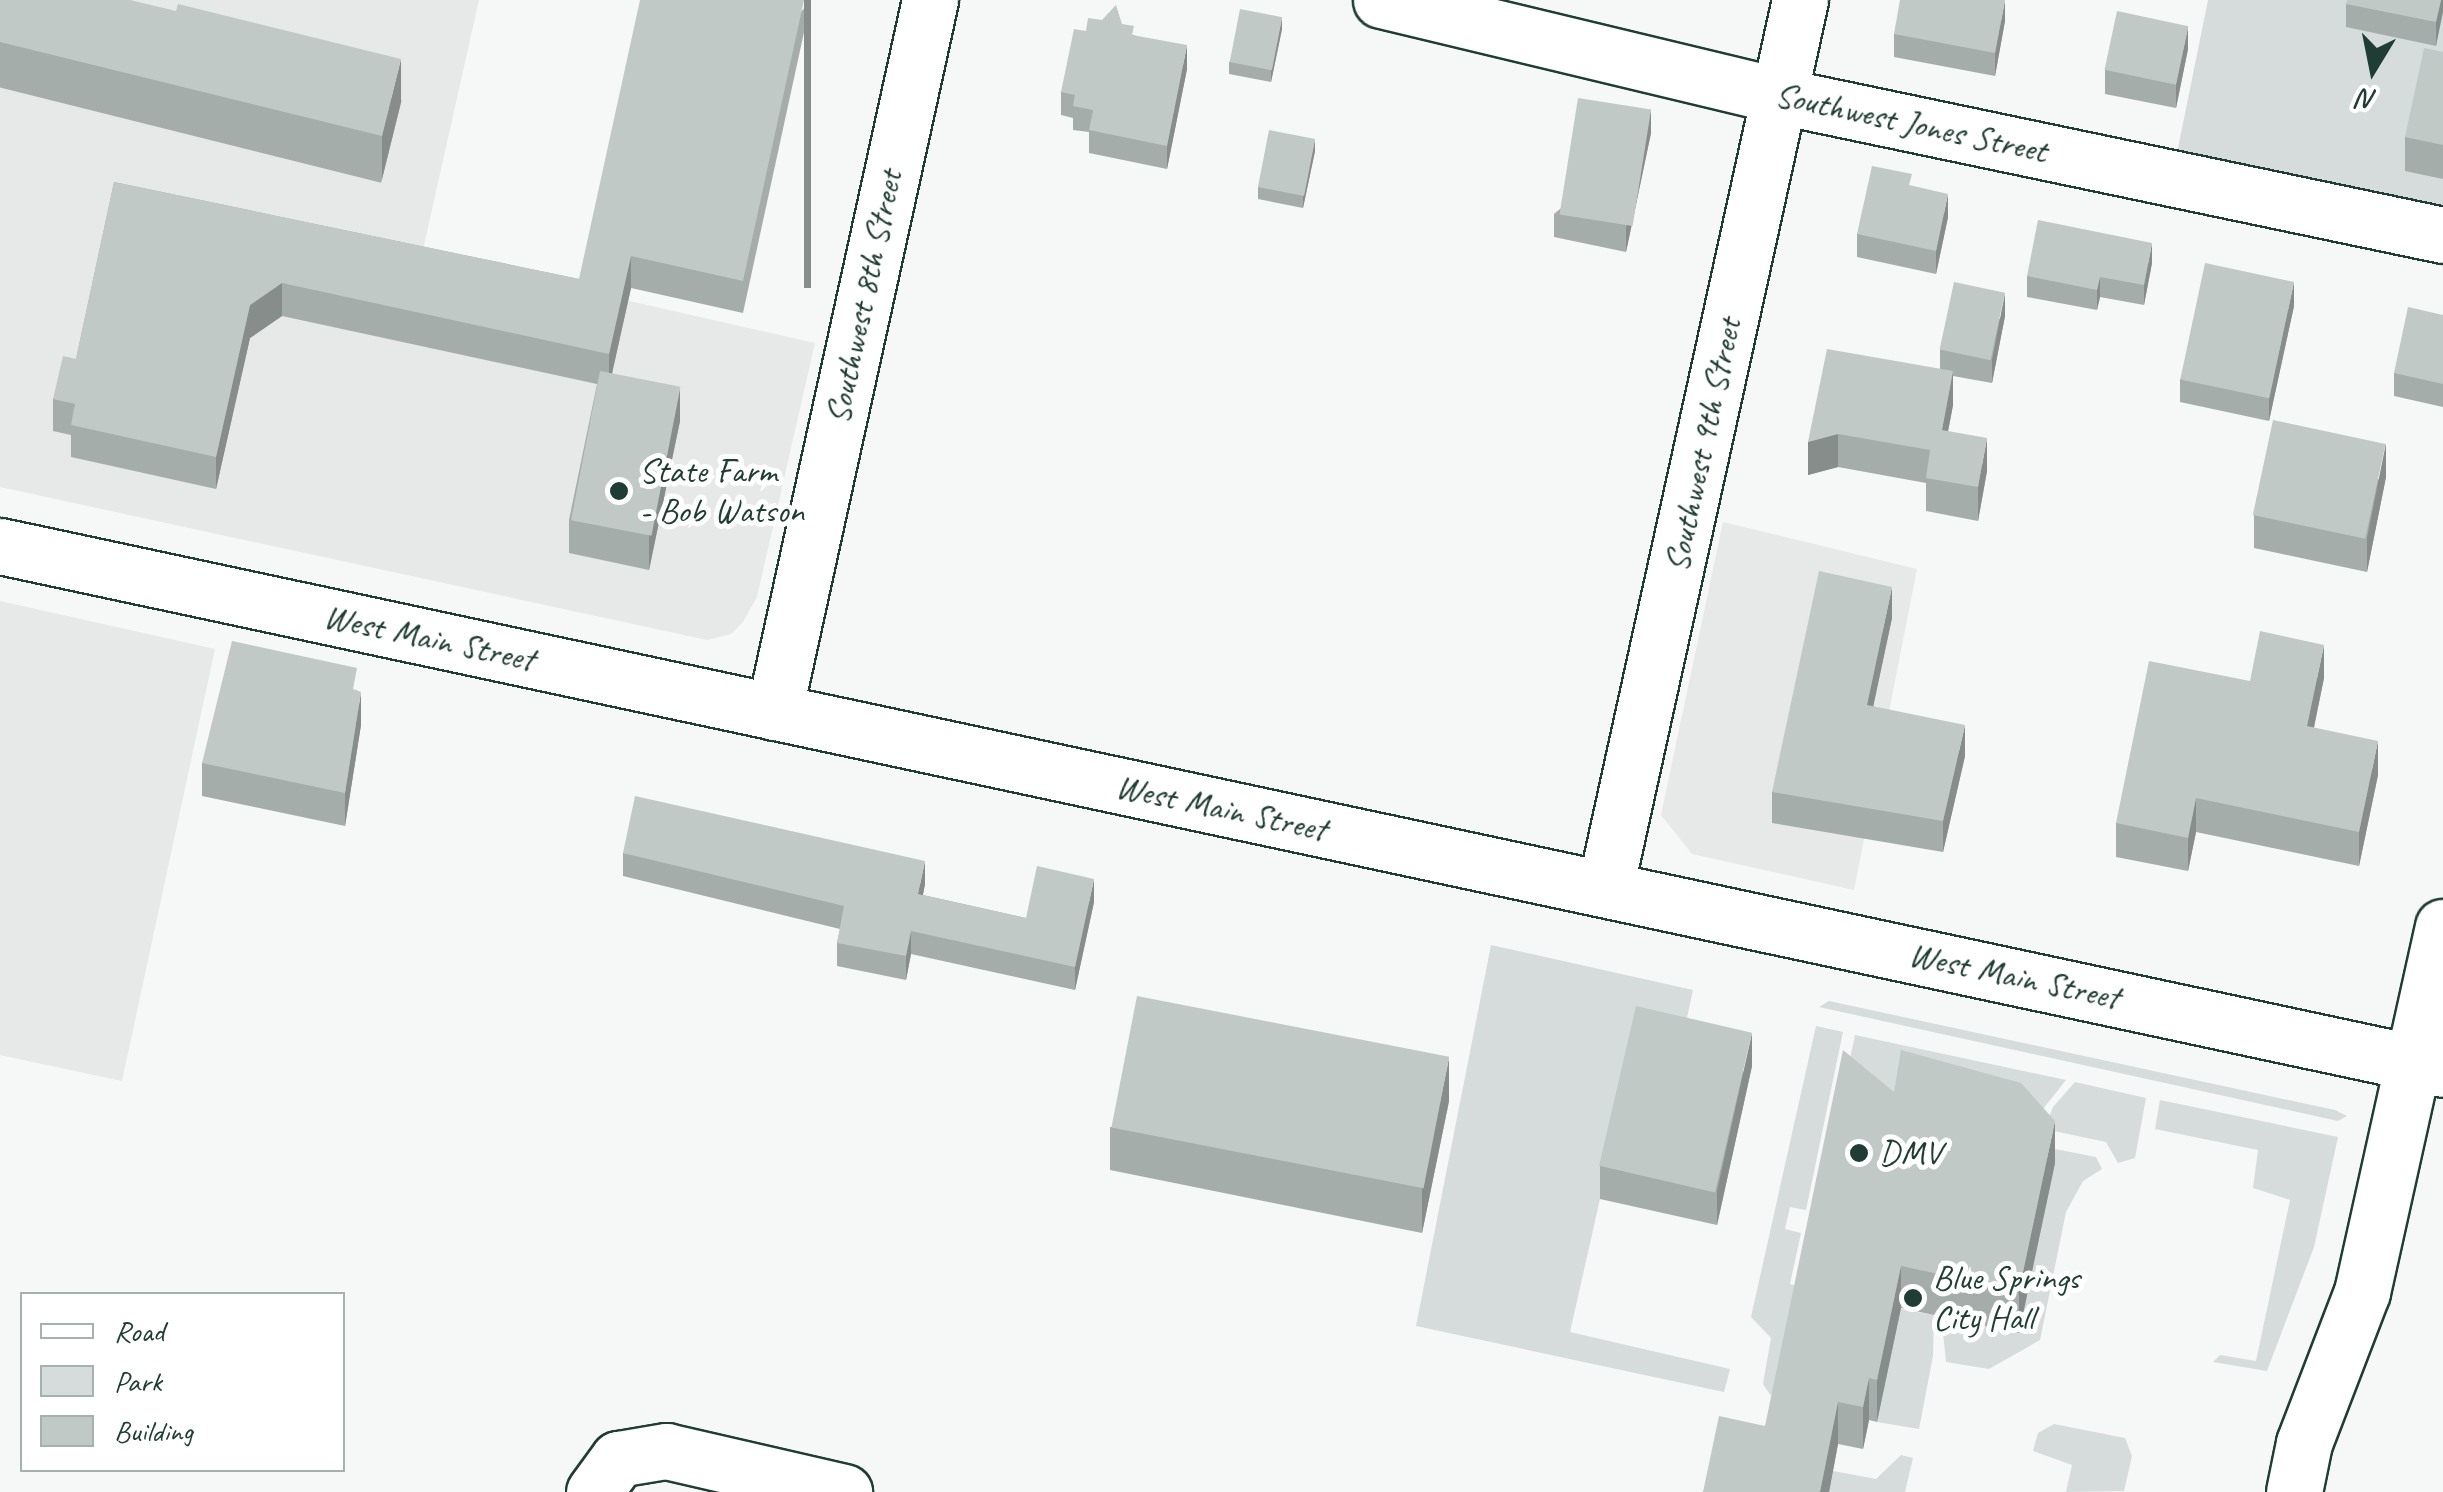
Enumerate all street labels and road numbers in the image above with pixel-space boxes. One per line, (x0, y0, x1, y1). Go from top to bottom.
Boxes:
street label: Southwest Jones Street (1771, 74, 2051, 172)
street label: Southwest 8th Street (817, 166, 911, 428)
street label: Southwest 9th Street (1656, 314, 1750, 576)
street label: West Main Street (319, 595, 539, 681)
street label: West Main Street (1111, 765, 1331, 851)
street label: West Main Street (1904, 933, 2124, 1019)

